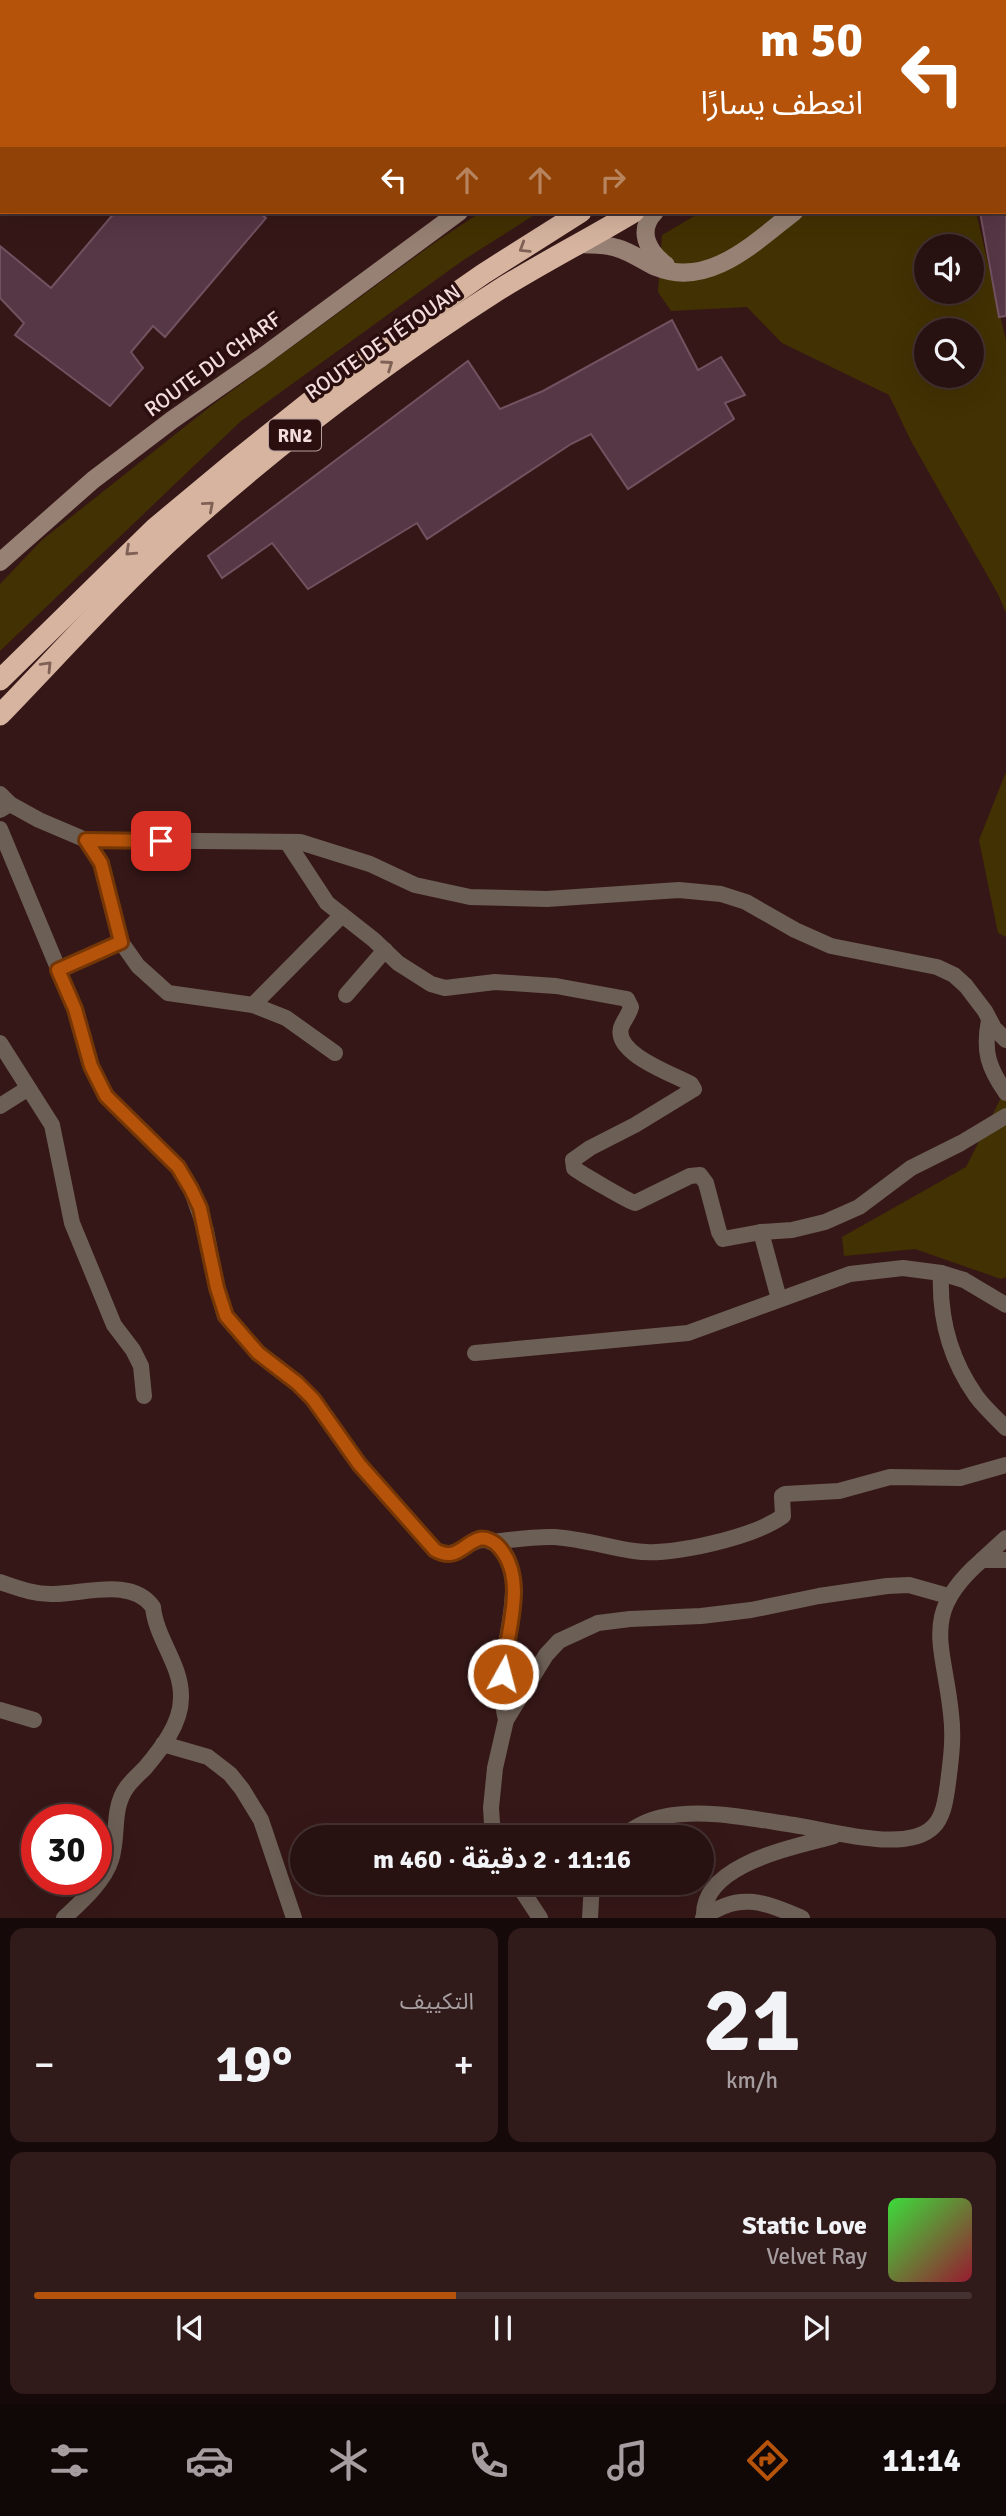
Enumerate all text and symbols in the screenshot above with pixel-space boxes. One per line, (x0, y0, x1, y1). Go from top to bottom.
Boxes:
text: 50 m (760, 10, 863, 70)
icon: left (887, 28, 978, 119)
text: انعطف يسارًا (701, 84, 863, 123)
icon: left (375, 161, 413, 199)
icon: ahead (448, 161, 486, 199)
icon: ahead (521, 161, 559, 199)
icon: right (594, 161, 632, 199)
map controls (914, 234, 984, 388)
button: sound (914, 234, 984, 304)
one-way arrow (518, 240, 531, 253)
street label: ROUTE DE TÉTOUAN (300, 279, 466, 405)
street label: ROUTE DU CHARF (140, 306, 286, 422)
button: search (914, 318, 984, 388)
one-way arrow (380, 361, 393, 373)
road number: RN2 (269, 420, 321, 450)
one-way arrow (201, 502, 214, 514)
one-way arrow (125, 542, 138, 555)
one-way arrow (39, 661, 52, 674)
pin (131, 811, 191, 871)
icon: arrive (142, 822, 180, 860)
position arrow (466, 1637, 540, 1711)
speed limit sign: 30 (21, 1804, 112, 1895)
text: 11:16 · 2 دقيقة · 460 m (373, 1844, 631, 1876)
text: 21 (703, 1964, 801, 2077)
text: التكييف (400, 1987, 474, 2016)
text: 19° (216, 2032, 292, 2096)
text: − (34, 2041, 55, 2088)
text: + (453, 2041, 474, 2088)
text: km/h (726, 2066, 778, 2095)
text: Static Love (742, 2210, 867, 2242)
text: Velvet Ray (766, 2242, 867, 2271)
icon: previous (171, 2309, 209, 2347)
icon: pause (484, 2309, 522, 2347)
icon: next (797, 2309, 835, 2347)
icon: filters (45, 2436, 94, 2485)
icon: car (185, 2436, 234, 2485)
icon: climate (324, 2436, 373, 2485)
icon: phone (464, 2436, 513, 2485)
icon: music (603, 2436, 652, 2485)
icon: directions (743, 2436, 792, 2485)
text: 11:14 (882, 2441, 961, 2480)

